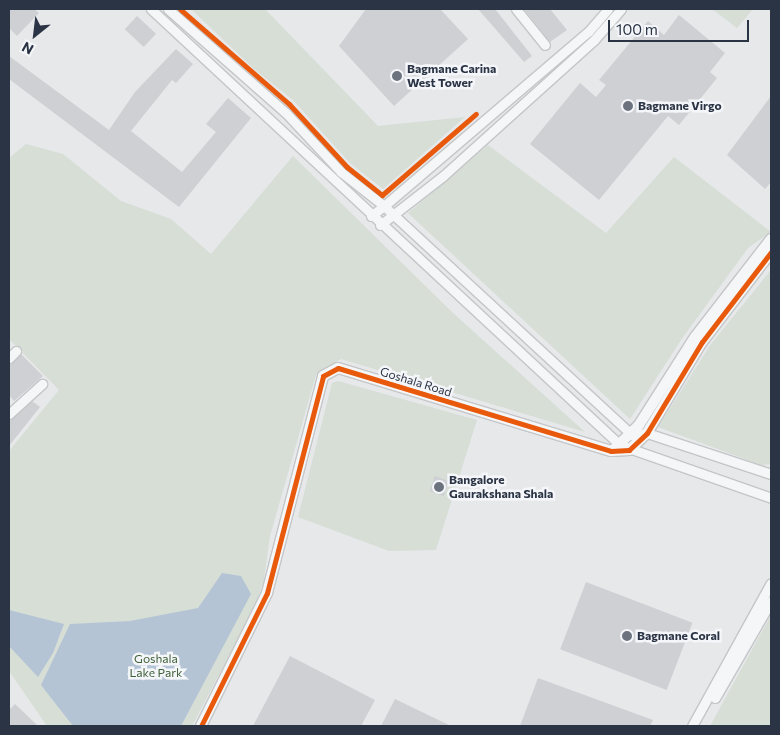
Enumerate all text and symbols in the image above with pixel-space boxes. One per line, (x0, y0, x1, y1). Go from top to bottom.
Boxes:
north arrow (10, 10, 60, 60)
scale bar (610, 10, 751, 42)
text: 100 m (616, 20, 658, 38)
text: N (19, 39, 36, 59)
place label: Bagmane Carina West Tower (407, 62, 496, 90)
marker: Bagmane Carina West Tower (391, 70, 403, 82)
place label: Bagmane Virgo (638, 99, 722, 113)
marker: Bagmane Virgo (622, 100, 634, 112)
street label: Goshala Road (378, 364, 454, 400)
place label: Bangalore Gaurakshana Shala (449, 473, 553, 501)
marker: Bangalore Gaurakshana Shala (433, 481, 445, 493)
place label: Bagmane Coral (637, 629, 720, 643)
marker: Bagmane Coral (621, 630, 633, 642)
park label: Goshala Lake Park (129, 652, 183, 680)

